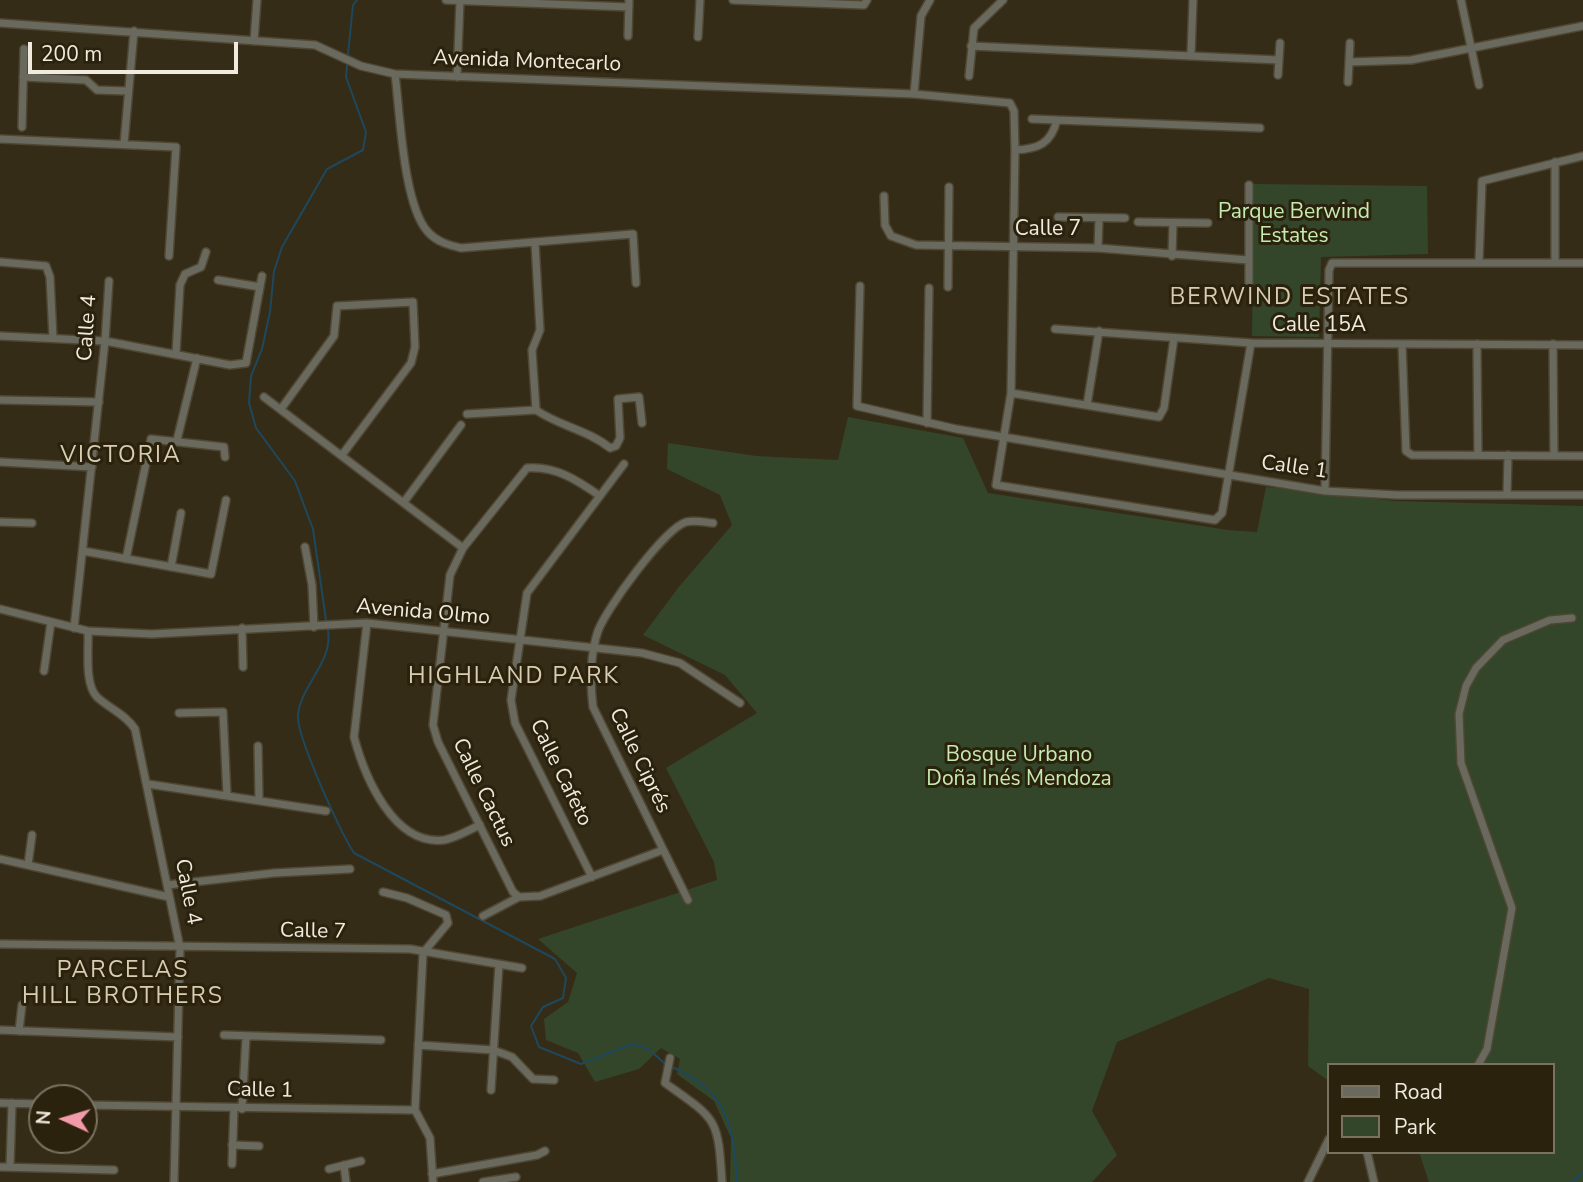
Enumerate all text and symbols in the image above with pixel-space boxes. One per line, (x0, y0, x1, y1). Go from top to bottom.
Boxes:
scale bar (32, 28, 242, 72)
text: 200 m (41, 40, 102, 68)
street label: Avenida Montecarlo (433, 46, 621, 78)
park label: Parque Berwind Estates (1218, 200, 1370, 250)
street label: Calle 7 (1015, 217, 1081, 243)
district label: BERWIND ESTATES (1172, 284, 1408, 312)
street label: Calle 4 (73, 294, 103, 362)
street label: Calle 15A (1272, 313, 1366, 339)
district label: VICTORIA (61, 442, 181, 470)
street label: Calle 1 (1259, 451, 1329, 485)
street label: Avenida Olmo (355, 595, 491, 631)
district label: HIGHLAND PARK (410, 663, 618, 691)
street label: Calle Ciprés (603, 704, 675, 818)
street label: Calle Cafeto (523, 716, 597, 830)
street label: Calle Cactus (446, 735, 520, 851)
park label: Bosque Urbano Doña Inés Mendoza (926, 743, 1112, 793)
street label: Calle 4 (168, 857, 206, 927)
street label: Calle 7 (280, 919, 346, 945)
district label: PARCELAS HILL BROTHERS (24, 957, 222, 1011)
legend (1328, 1063, 1555, 1154)
street label: Calle 1 (227, 1078, 293, 1104)
text: Road (1394, 1078, 1443, 1106)
north arrow (28, 1084, 98, 1154)
text: N (31, 1110, 58, 1126)
text: Park (1394, 1113, 1436, 1141)

